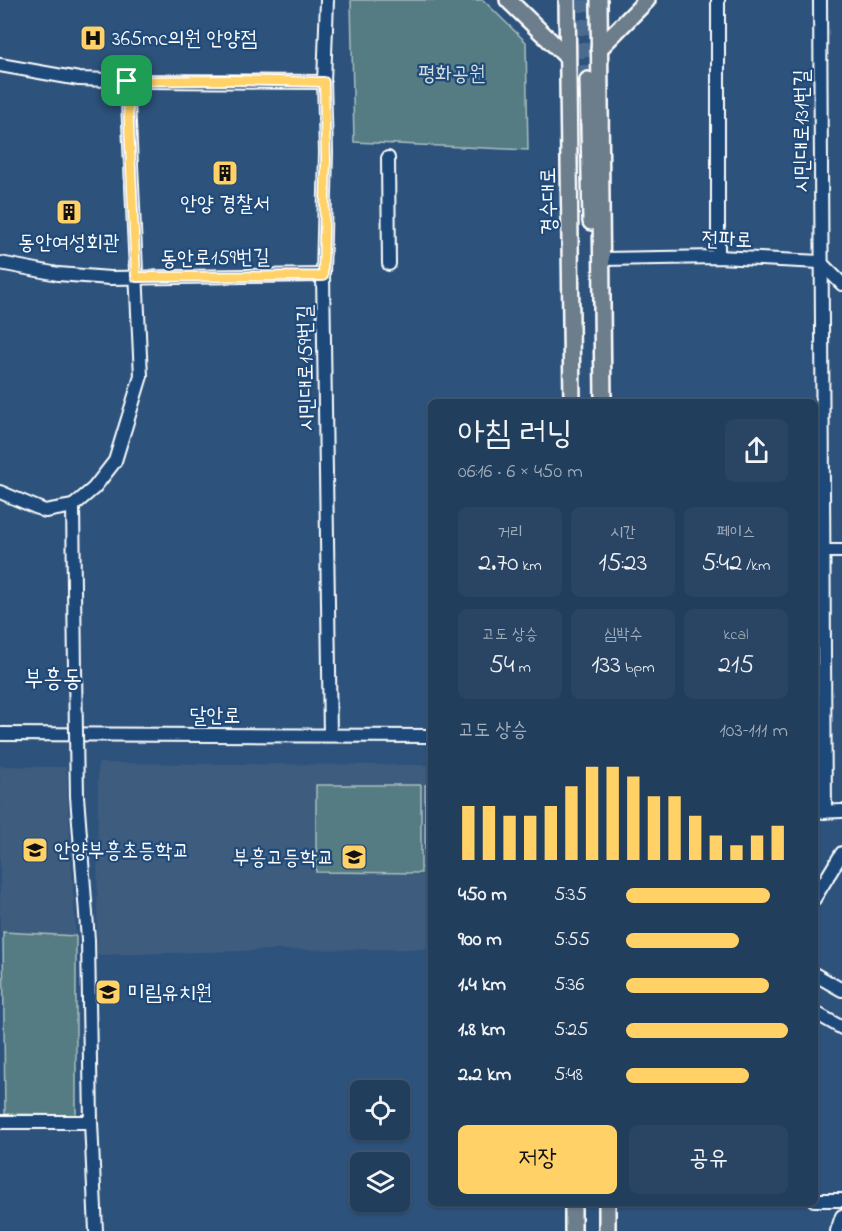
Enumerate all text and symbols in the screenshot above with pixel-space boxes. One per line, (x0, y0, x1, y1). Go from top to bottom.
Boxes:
hospital icon: 365mc의원 안양점 (78, 23, 108, 53)
place label: 365mc의원 안양점 (112, 25, 257, 55)
pin (101, 55, 152, 106)
park label: 평화공원 (418, 60, 486, 90)
icon: arrive (110, 64, 143, 97)
street label: 시민대로131번길 (788, 69, 818, 193)
building icon: 안양 경찰서 (210, 158, 240, 188)
street label: 경수대로 (534, 167, 566, 235)
place label: 안양 경찰서 (180, 190, 270, 220)
building icon: 동안여성회관 (54, 197, 84, 227)
street label: 전파로 (701, 226, 753, 256)
place label: 동안여성회관 (18, 229, 120, 259)
street label: 동안로159번길 (160, 243, 270, 275)
street label: 시민대로159번길 (291, 304, 323, 431)
text: 아침 러닝 (458, 411, 572, 459)
button: share (725, 419, 788, 482)
text: 06:16 · 6 × 450 m (458, 458, 583, 487)
text: 거리 (497, 521, 523, 545)
text: 시간 (610, 521, 636, 545)
text: 페이스 (717, 521, 755, 545)
text: 2.70 (478, 545, 518, 583)
text: 15:23 (598, 545, 648, 583)
text: 5:42 (701, 545, 742, 583)
text: km (518, 554, 542, 578)
text: /km (742, 554, 771, 578)
text: 고도 상승 (482, 623, 538, 647)
text: 심박수 (604, 623, 642, 647)
text: kcal (723, 623, 749, 647)
text: 54 (489, 647, 515, 685)
text: 133 (591, 647, 621, 685)
text: 215 (718, 647, 754, 685)
text: m (515, 656, 531, 680)
text: bpm (621, 656, 655, 680)
district label: 부흥동 (24, 663, 82, 698)
street label: 달안로 (190, 702, 240, 732)
text: 고도 상승 (458, 717, 527, 746)
text: 103–111 m (719, 717, 788, 746)
school or university icon: 안양부흥초등학교 (20, 835, 50, 865)
place label: 안양부흥초등학교 (54, 837, 189, 867)
school or university icon: 부흥고등학교 (339, 842, 369, 872)
place label: 부흥고등학교 (233, 844, 334, 874)
text: 450 m (458, 881, 507, 910)
text: 5:35 (554, 881, 587, 910)
text: 900 m (458, 926, 502, 955)
text: 5:55 (554, 926, 590, 955)
text: 1.4 km (458, 971, 506, 1000)
text: 5:36 (554, 971, 584, 1000)
school or university icon: 미림유치원 (93, 977, 123, 1007)
place label: 미림유치원 (128, 979, 213, 1009)
text: 1.8 km (458, 1016, 505, 1045)
text: 5:25 (554, 1016, 589, 1045)
text: 2.2 km (458, 1061, 511, 1090)
text: 5:48 (554, 1061, 583, 1090)
map controls (350, 1080, 410, 1212)
button: locate (350, 1080, 410, 1140)
button: 저장 (458, 1125, 617, 1194)
button: 공유 (629, 1125, 788, 1194)
button: layers (350, 1152, 410, 1212)

